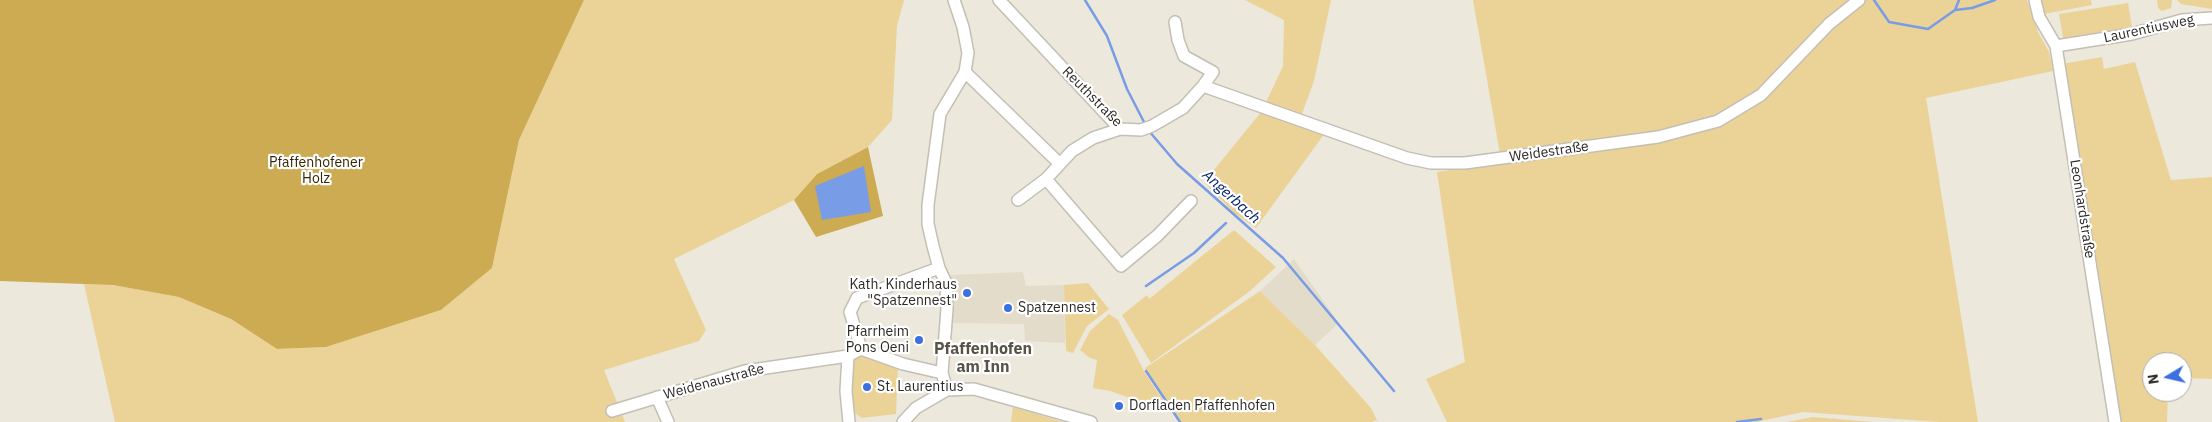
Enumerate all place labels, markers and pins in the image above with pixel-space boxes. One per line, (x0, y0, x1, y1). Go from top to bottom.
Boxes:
place label: Kath. Kinderhaus "Spatzennest" (849, 277, 957, 310)
marker: Kath. Kinderhaus "Spatzennest" (961, 287, 973, 299)
place label: Spatzennest (1018, 300, 1096, 316)
marker: Spatzennest (1002, 302, 1014, 314)
place label: Pfarrheim Pons Oeni (846, 324, 909, 357)
marker: Pfarrheim Pons Oeni (913, 334, 925, 346)
place label: St. Laurentius (877, 379, 963, 395)
marker: St. Laurentius (861, 381, 873, 393)
place label: Dorfladen Pfaffenhofen (1129, 398, 1275, 414)
marker: Dorfladen Pfaffenhofen (1113, 400, 1125, 412)

